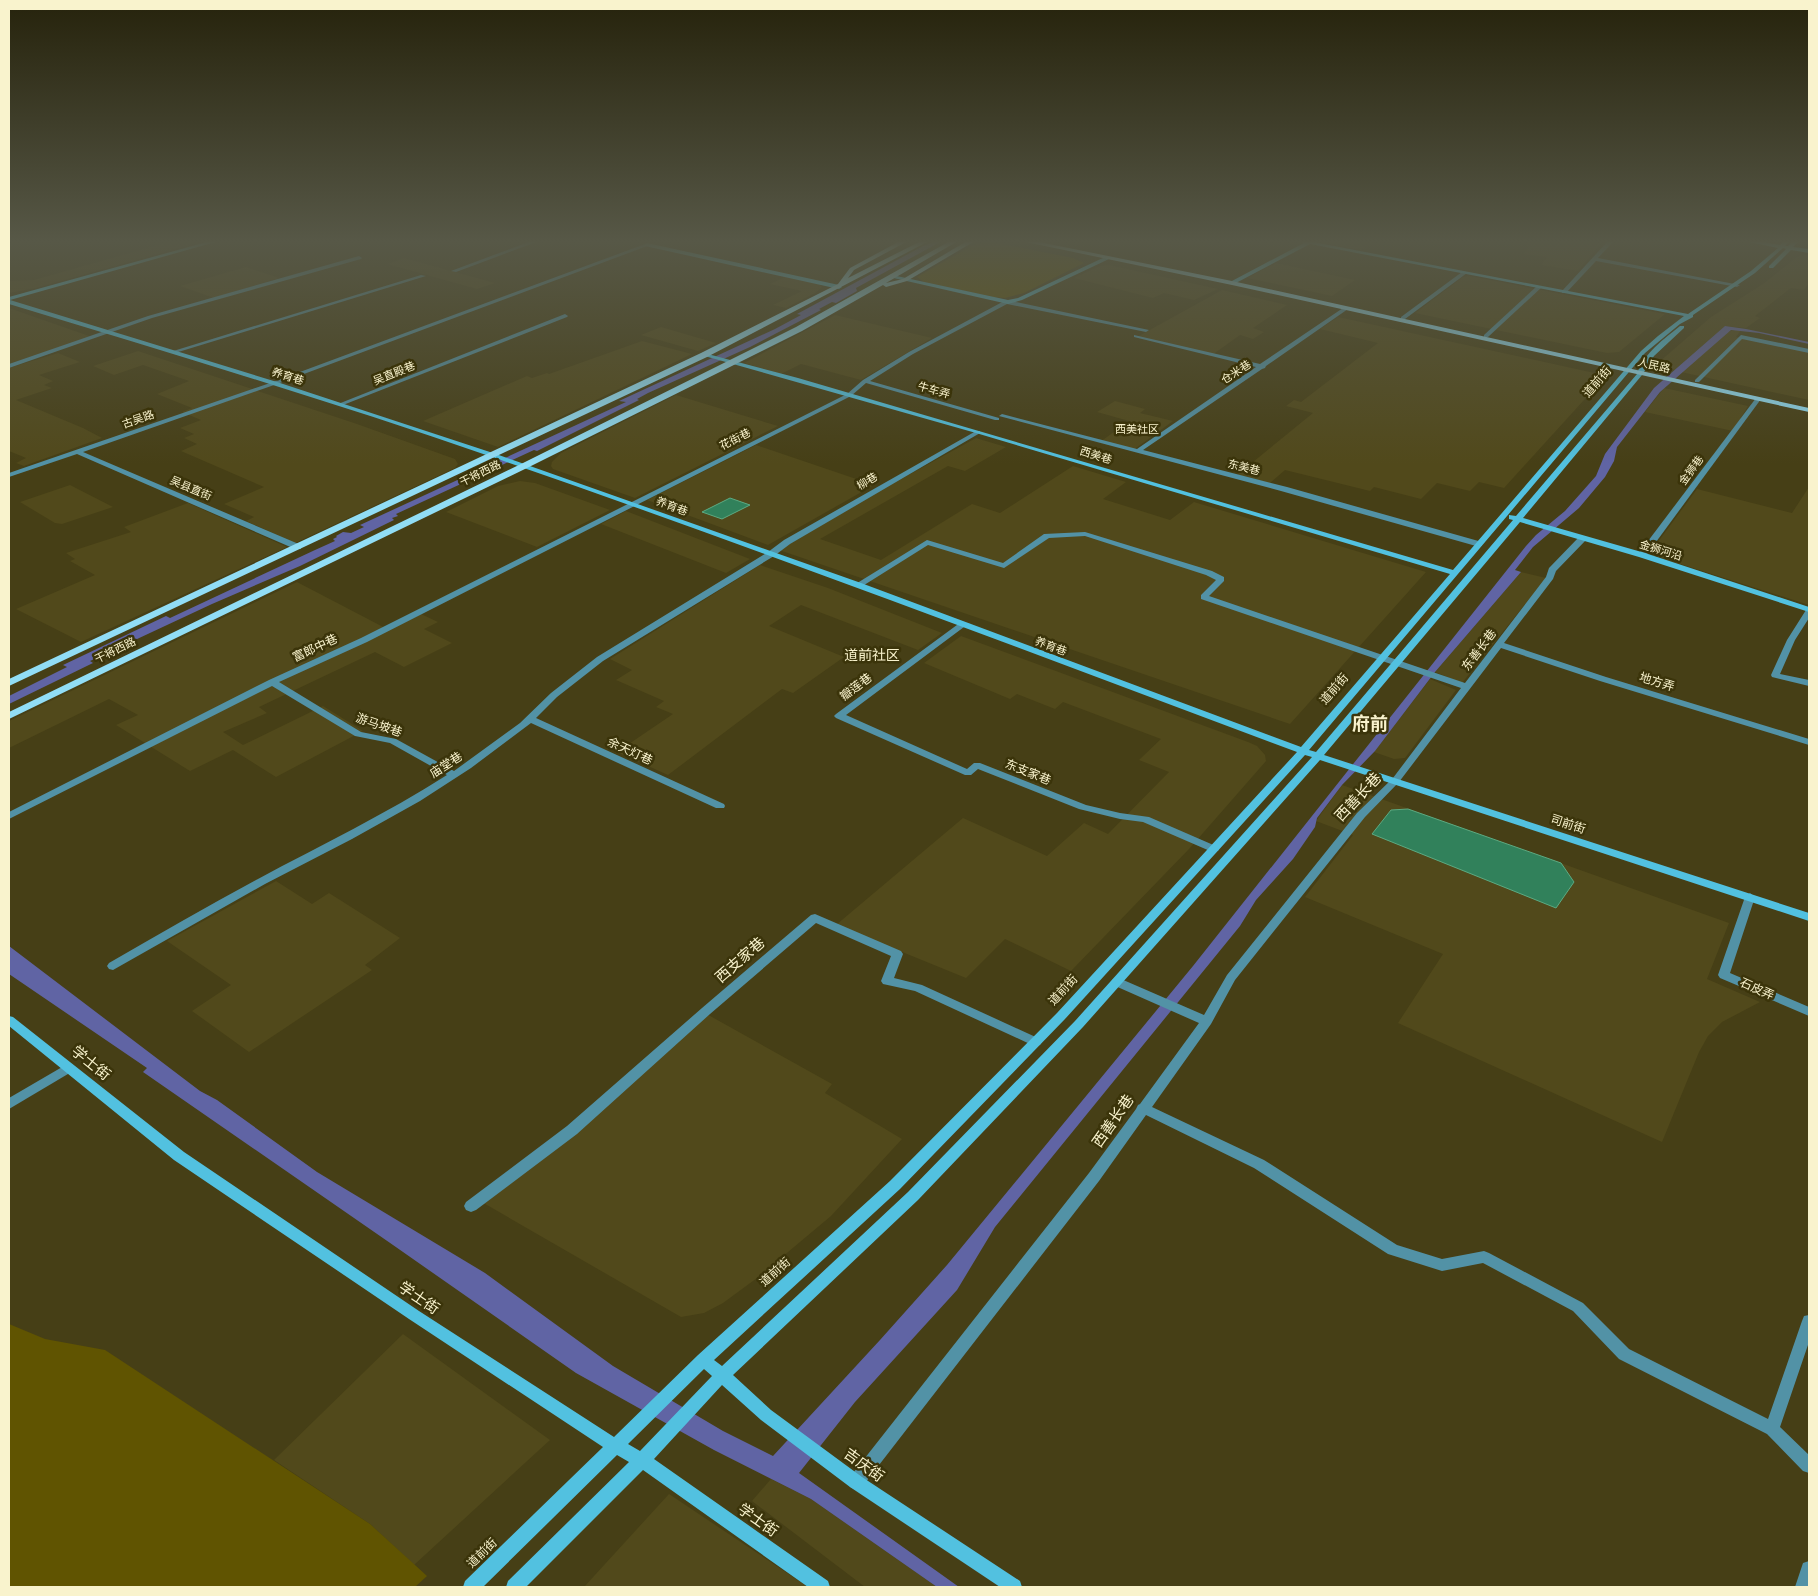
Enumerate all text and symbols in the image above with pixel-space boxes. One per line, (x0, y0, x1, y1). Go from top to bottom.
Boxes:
street label: 人民路 (1636, 354, 1672, 376)
street label: 仓米巷 (1218, 357, 1254, 387)
street label: 吴直殿巷 (371, 358, 417, 388)
street label: 道前街 (1579, 363, 1614, 400)
street label: 养育巷 (270, 364, 306, 388)
street label: 牛车弄 (916, 379, 952, 401)
street label: 古吴路 (120, 407, 156, 431)
district label: 西美社区 (1115, 422, 1159, 436)
street label: 花街巷 (717, 425, 753, 453)
street label: 西美巷 (1078, 443, 1114, 467)
street label: 金狮巷 (1676, 453, 1706, 487)
street label: 东美巷 (1226, 456, 1262, 478)
street label: 干将西路 (457, 457, 503, 489)
street label: 柳巷 (854, 469, 880, 493)
street label: 吴县直街 (168, 473, 214, 503)
street label: 养育巷 (654, 494, 690, 518)
street label: 金狮河沿 (1638, 537, 1684, 563)
street label: 东善长巷 (1458, 626, 1499, 673)
street label: 富郎中巷 (290, 631, 340, 664)
street label: 干将西路 (92, 634, 138, 666)
street label: 养育巷 (1033, 634, 1069, 658)
district label: 道前社区 (844, 646, 900, 664)
street label: 地方弄 (1638, 669, 1677, 694)
street label: 瓣莲巷 (837, 670, 875, 703)
street label: 道前街 (1316, 670, 1351, 707)
street label: 游马坡巷 (354, 710, 404, 739)
district label: 府前 (1352, 712, 1388, 735)
street label: 余天灯巷 (605, 734, 655, 767)
street label: 庙堂巷 (427, 748, 465, 781)
street label: 东支家巷 (1003, 756, 1053, 787)
street label: 西善长巷 (1330, 768, 1385, 825)
street label: 司前街 (1549, 811, 1588, 836)
street label: 西支家巷 (711, 933, 769, 986)
street label: 道前街 (1045, 971, 1080, 1008)
street label: 石皮弄 (1738, 974, 1777, 1003)
street label: 学士街 (68, 1041, 115, 1084)
street label: 西善长巷 (1088, 1091, 1138, 1151)
street label: 道前街 (756, 1254, 793, 1289)
street label: 学士街 (395, 1277, 443, 1318)
street label: 吉庆街 (841, 1444, 888, 1486)
street label: 学士街 (734, 1499, 782, 1540)
street label: 道前街 (463, 1535, 500, 1571)

